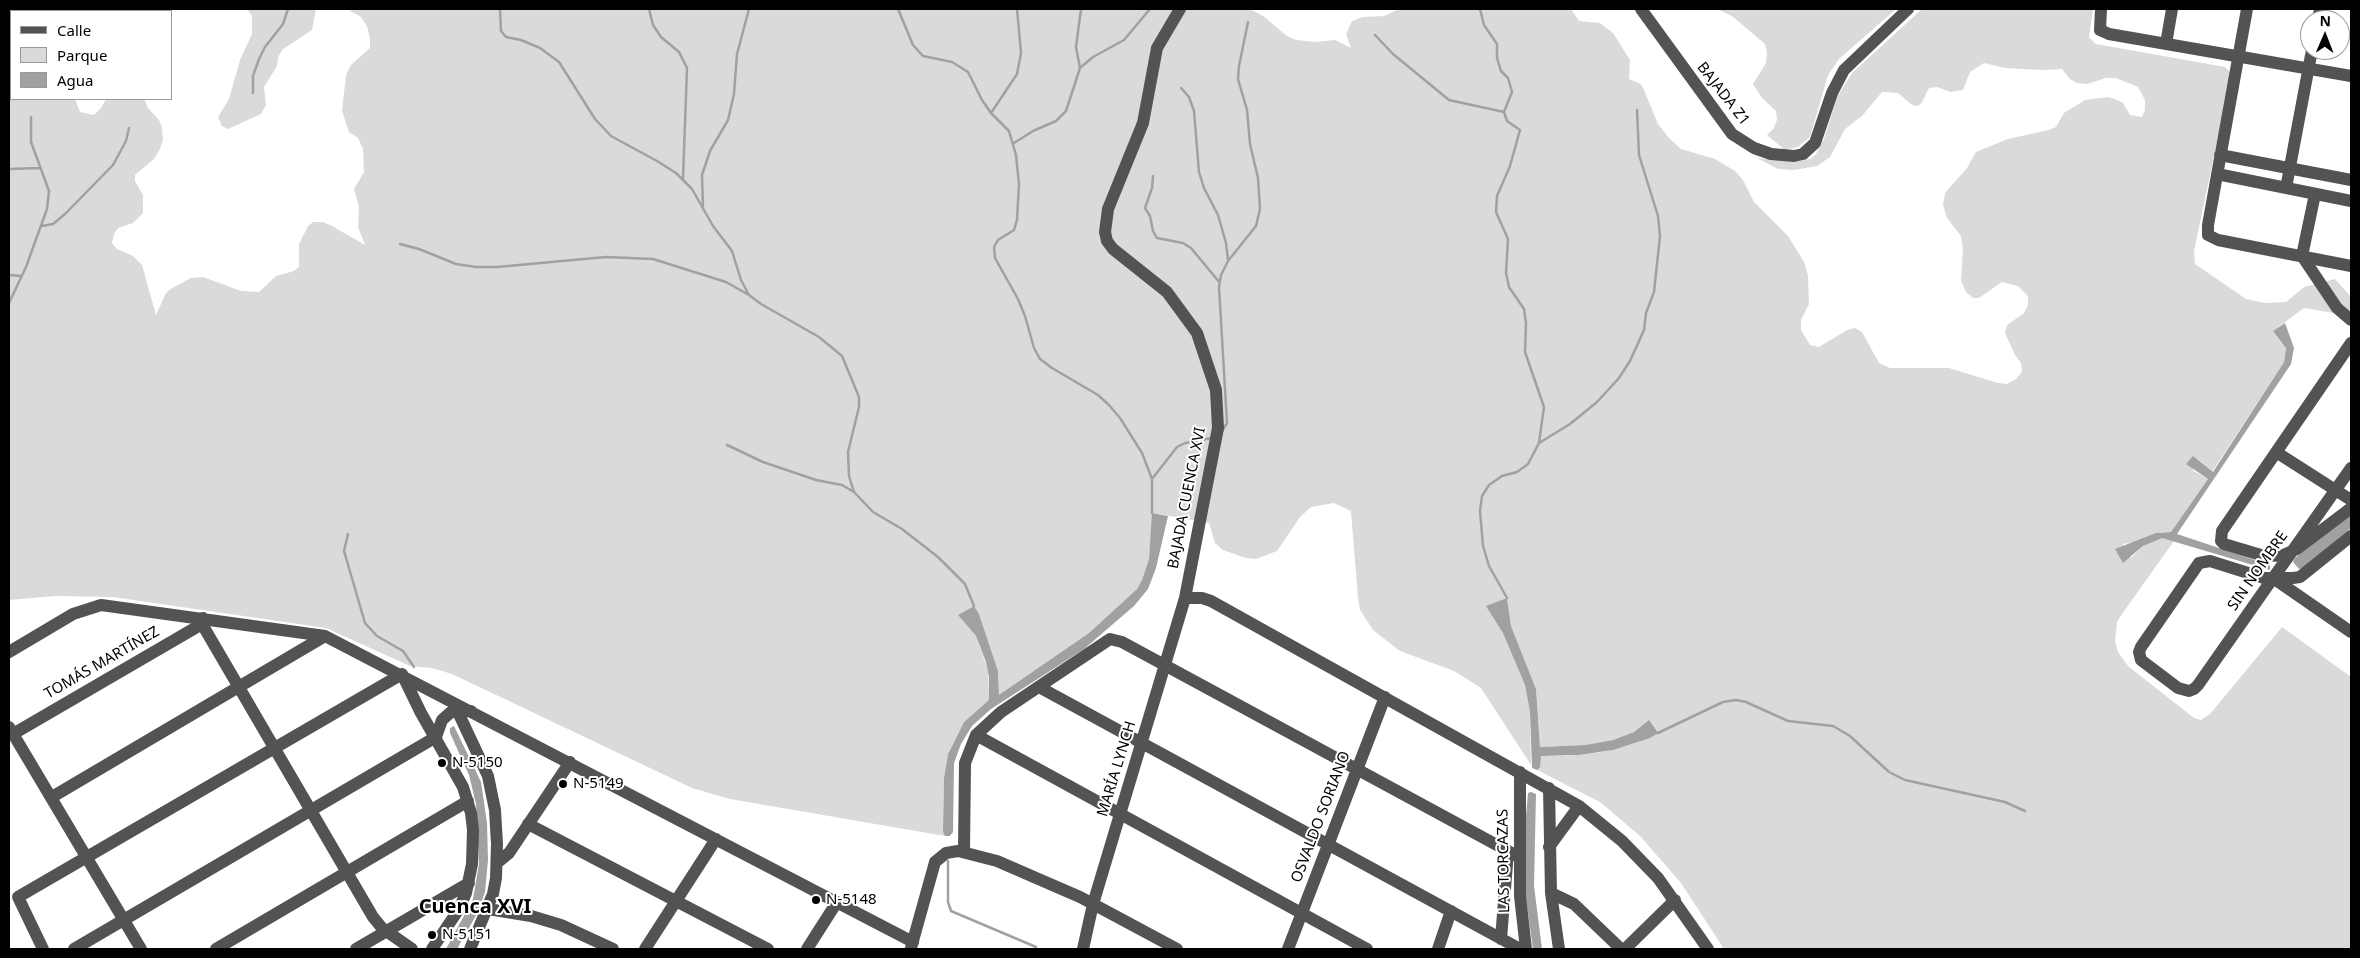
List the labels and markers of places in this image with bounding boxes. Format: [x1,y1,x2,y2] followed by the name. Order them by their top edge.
[452,754,503,772] place label: N-5150
[436,757,448,769] marker: N-5150
[573,775,624,793] place label: N-5149
[557,778,569,790] marker: N-5149
[826,891,877,909] place label: N-5148
[810,894,822,906] marker: N-5148
[442,926,493,944] place label: N-5151
[426,929,438,941] marker: N-5151

